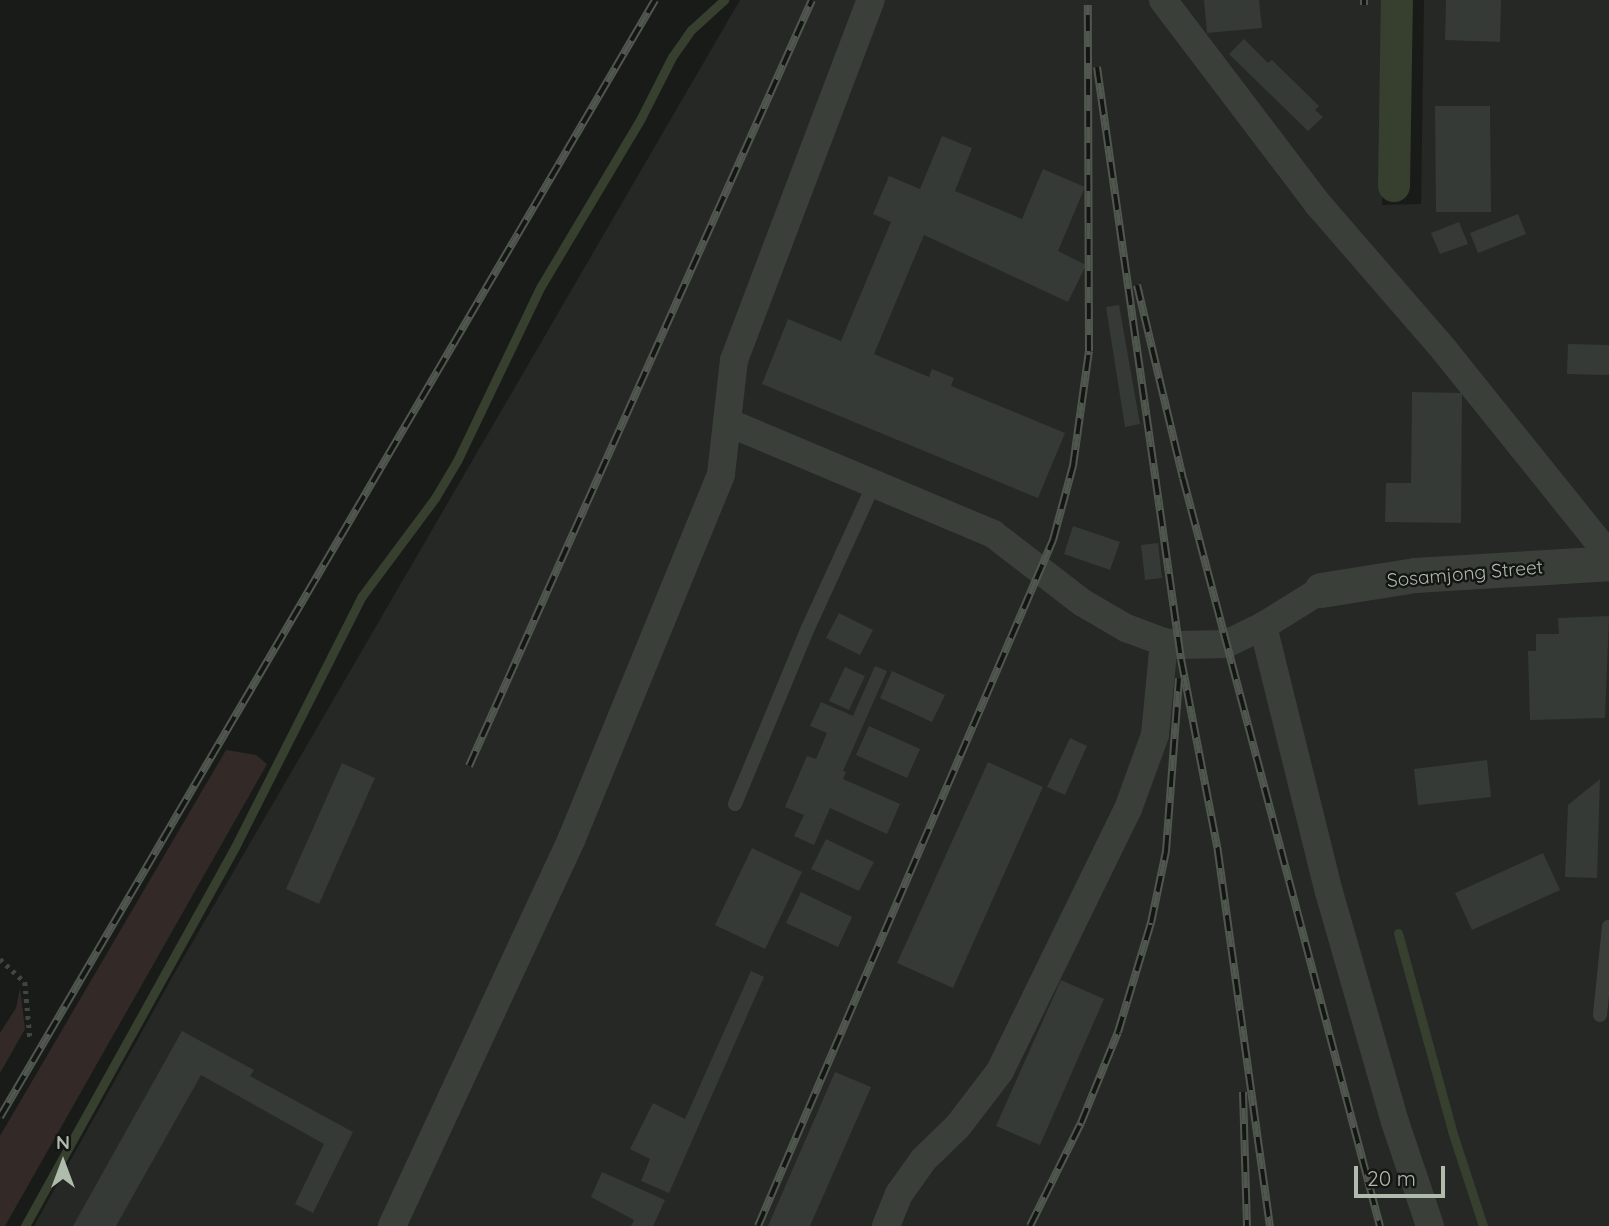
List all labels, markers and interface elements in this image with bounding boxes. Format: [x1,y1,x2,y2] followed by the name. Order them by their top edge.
[1386,556,1544,592] street label: Sosamjong Street
[28,1128,98,1198] north arrow
[56,1130,70,1154] text: N
[1357,1152,1448,1196] scale bar
[1367,1165,1416,1191] text: 20 m

